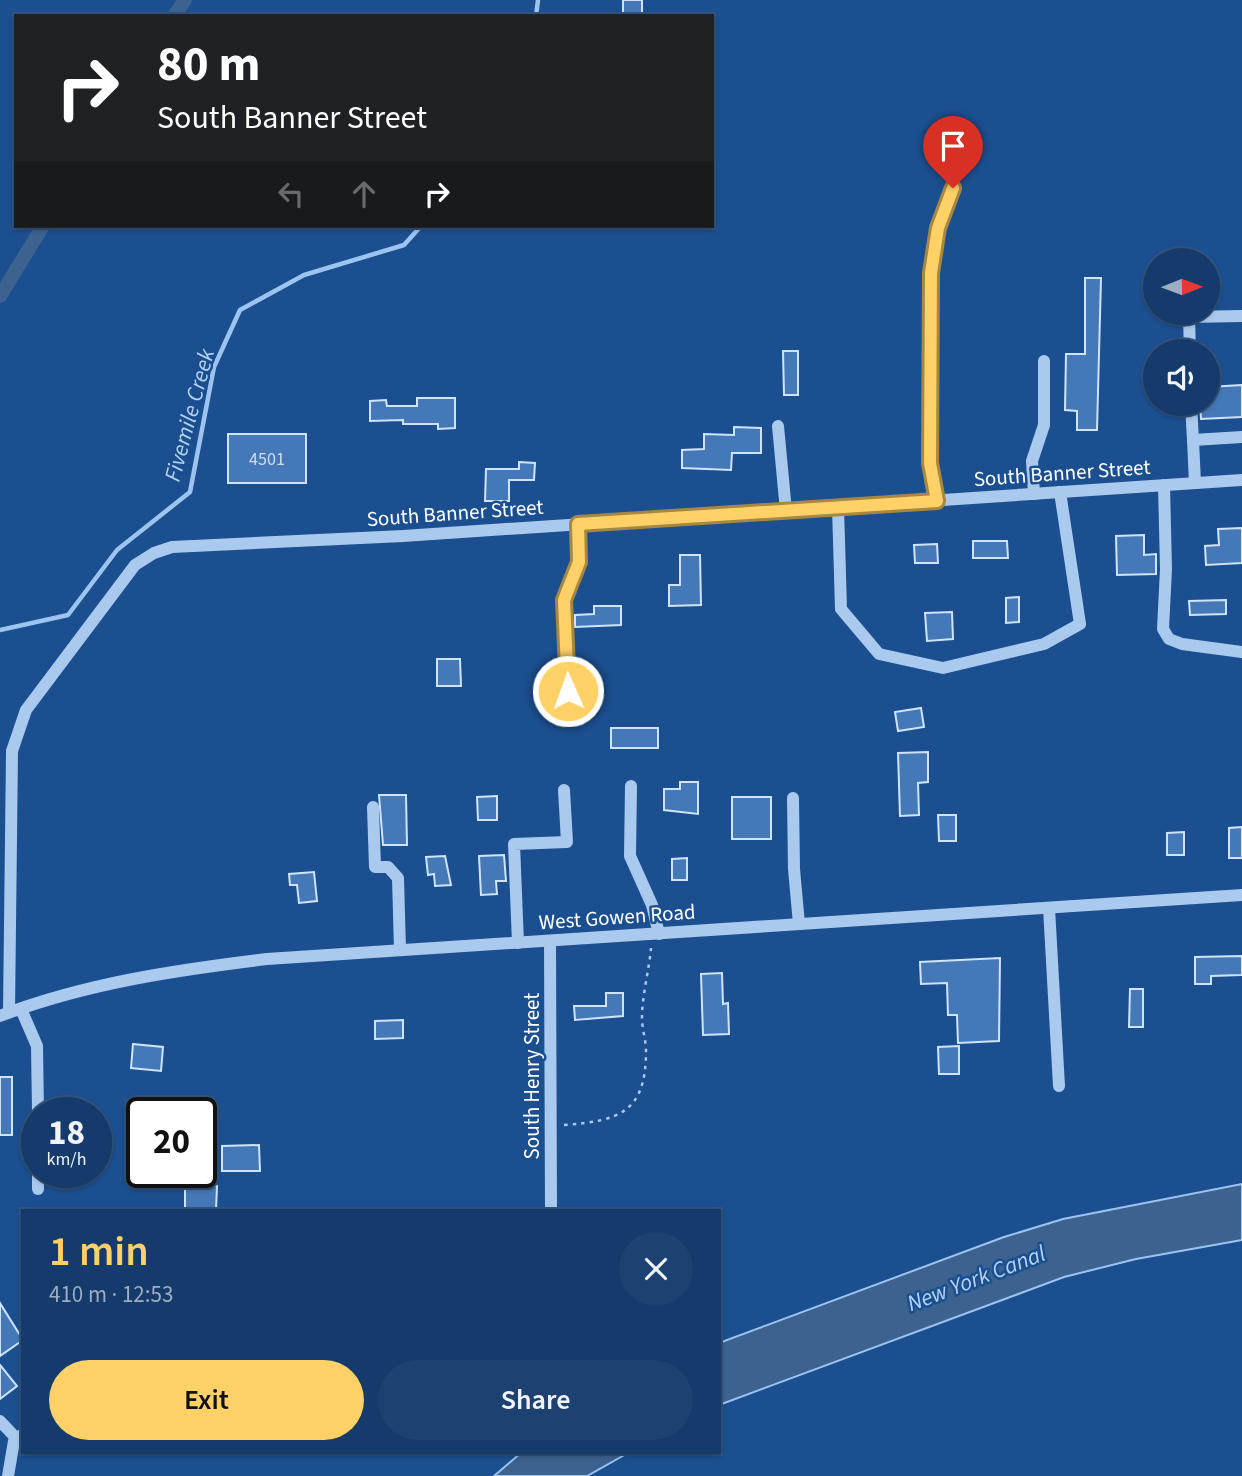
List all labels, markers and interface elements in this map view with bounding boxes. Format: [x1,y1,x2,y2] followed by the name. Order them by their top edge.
[157,30,261,100] text: 80 m
[42,42,133,133] icon: right
[157,95,427,141] text: South Banner Street
[923,116,983,188] pin
[934,127,972,165] icon: arrive
[272,175,310,213] icon: left
[345,175,383,213] icon: ahead
[418,175,456,213] icon: right
[1143,248,1220,326] north arrow
[1143,248,1220,416] map controls
[1143,339,1220,416] button: sound
[156,344,223,485] water label: Fivemile Creek
[249,447,285,472] house number: 4501
[973,452,1151,494] street label: South Banner Street
[366,492,544,534] street label: South Banner Street
[531,654,605,728] position arrow
[538,897,696,937] street label: West Gowen Road
[517,993,547,1159] street label: South Henry Street
[126,1097,217,1188] speed limit sign: 20
[48,1108,85,1158] text: 18
[47,1147,86,1172] text: km/h
[49,1222,149,1282] text: 1 min
[619,1232,693,1306] button: close
[902,1237,1051,1320] water label: New York Canal
[49,1278,173,1311] text: 410 m · 12:53
[49,1360,364,1440] button: Exit
[378,1360,693,1440] button: Share

